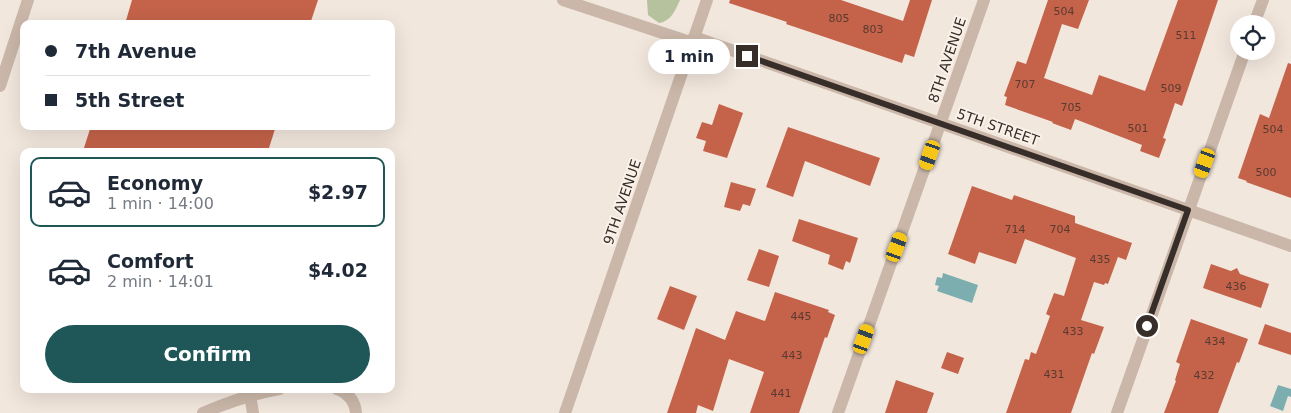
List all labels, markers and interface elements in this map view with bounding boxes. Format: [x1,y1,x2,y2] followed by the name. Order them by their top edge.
[1054,5,1075,18] house number: 504
[829,12,850,25] house number: 805
[925,15,969,105] street label: 8TH AVENUE
[1230,15,1275,60] map controls
[1230,15,1275,60] button: locate
[863,23,884,36] house number: 803
[1176,29,1197,42] house number: 511
[647,38,730,74] callout: 1 min
[75,40,197,62] text: 7th Avenue
[736,45,758,67] route end
[664,47,714,66] text: 1 min
[1015,78,1036,91] house number: 707
[1161,82,1182,95] house number: 509
[75,89,184,111] text: 5th Street
[1061,101,1082,114] house number: 705
[955,105,1042,149] street label: 5TH STREET
[1128,122,1149,135] house number: 501
[1263,123,1284,136] house number: 504
[918,138,941,172] car
[1192,146,1217,180] car
[600,157,644,247] street label: 9TH AVENUE
[1256,166,1277,179] house number: 500
[47,170,92,215] icon: car
[107,172,203,194] text: Economy
[308,181,368,203] text: $2.97
[107,194,214,213] text: 1 min · 14:00
[1005,223,1026,236] house number: 714
[1050,223,1071,236] house number: 704
[884,230,909,264] car
[47,248,92,293] icon: car
[107,250,194,272] text: Comfort
[1090,253,1111,266] house number: 435
[308,259,368,281] text: $4.02
[107,272,214,291] text: 2 min · 14:01
[1226,280,1247,293] house number: 436
[791,310,812,323] house number: 445
[1136,315,1158,337] route start
[851,322,876,356] car
[45,325,370,383] button: Confirm
[1063,325,1084,338] house number: 433
[1205,335,1226,348] house number: 434
[782,349,803,362] house number: 443
[1044,368,1065,381] house number: 431
[1194,369,1215,382] house number: 432
[771,387,792,400] house number: 441

